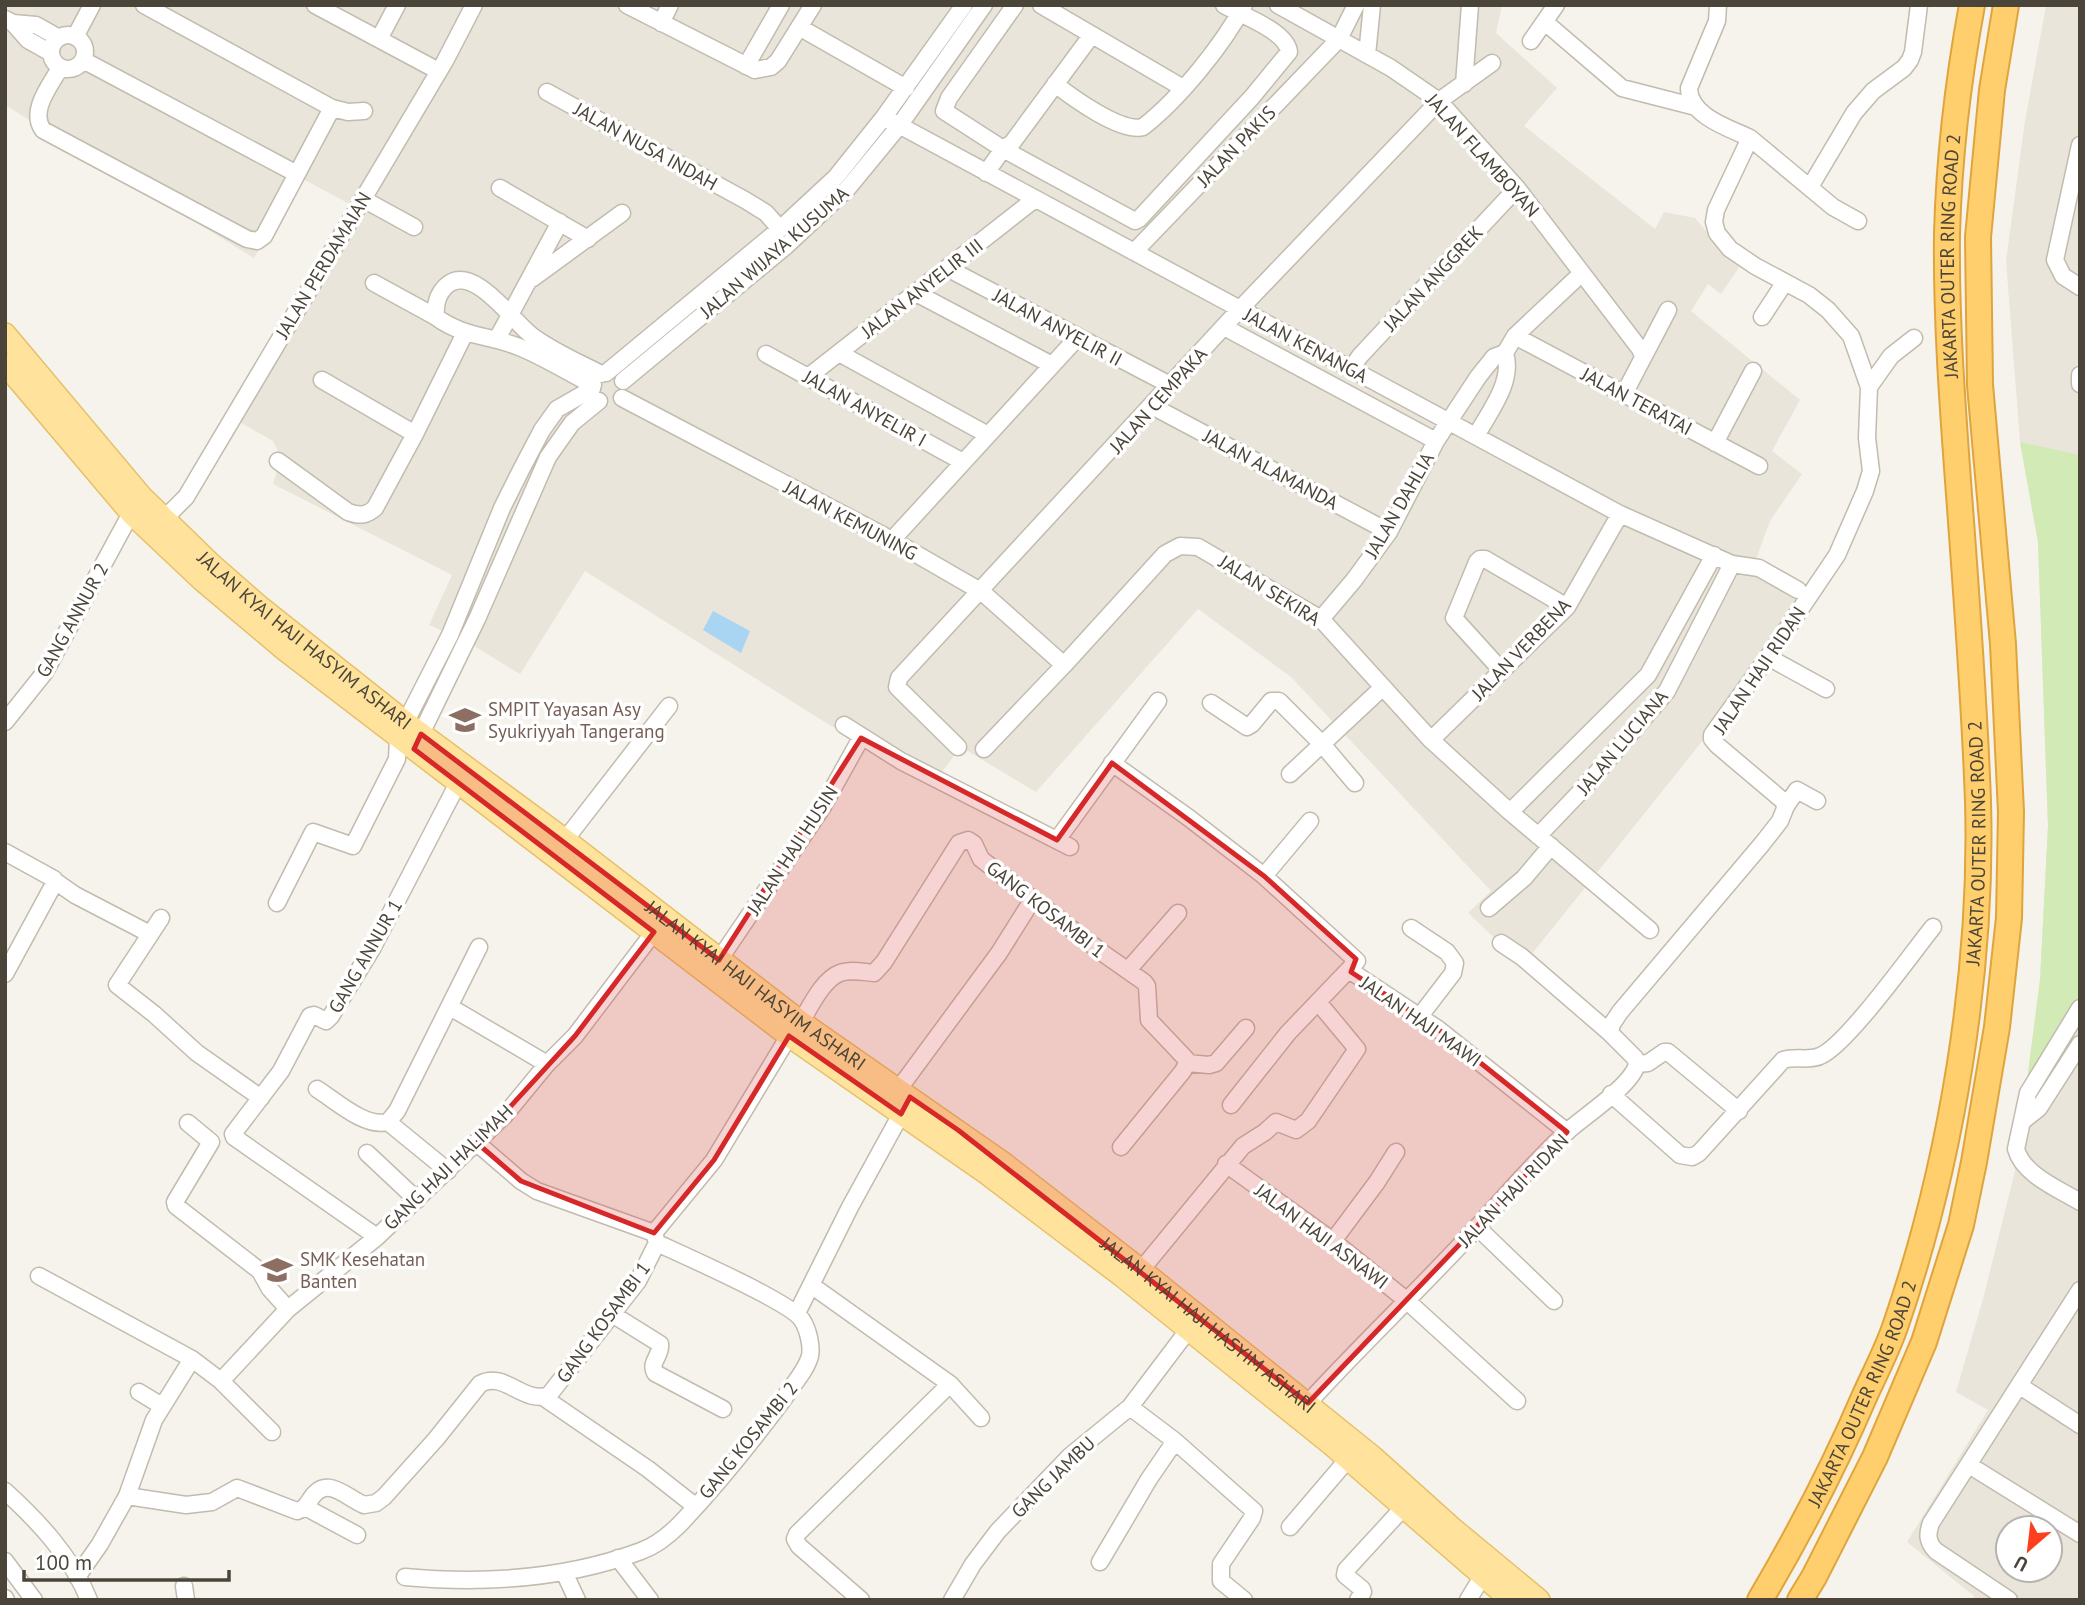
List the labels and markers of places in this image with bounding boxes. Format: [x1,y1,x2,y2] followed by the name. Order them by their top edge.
[488,697,665,743] place label: SMPIT Yayasan Asy Syukriyyah Tangerang
[448,703,482,737] school or university icon: SMPIT Yayasan Asy Syukriyyah Tangerang
[300,1247,425,1293] place label: SMK Kesehatan Banten
[260,1253,294,1287] school or university icon: SMK Kesehatan Banten

